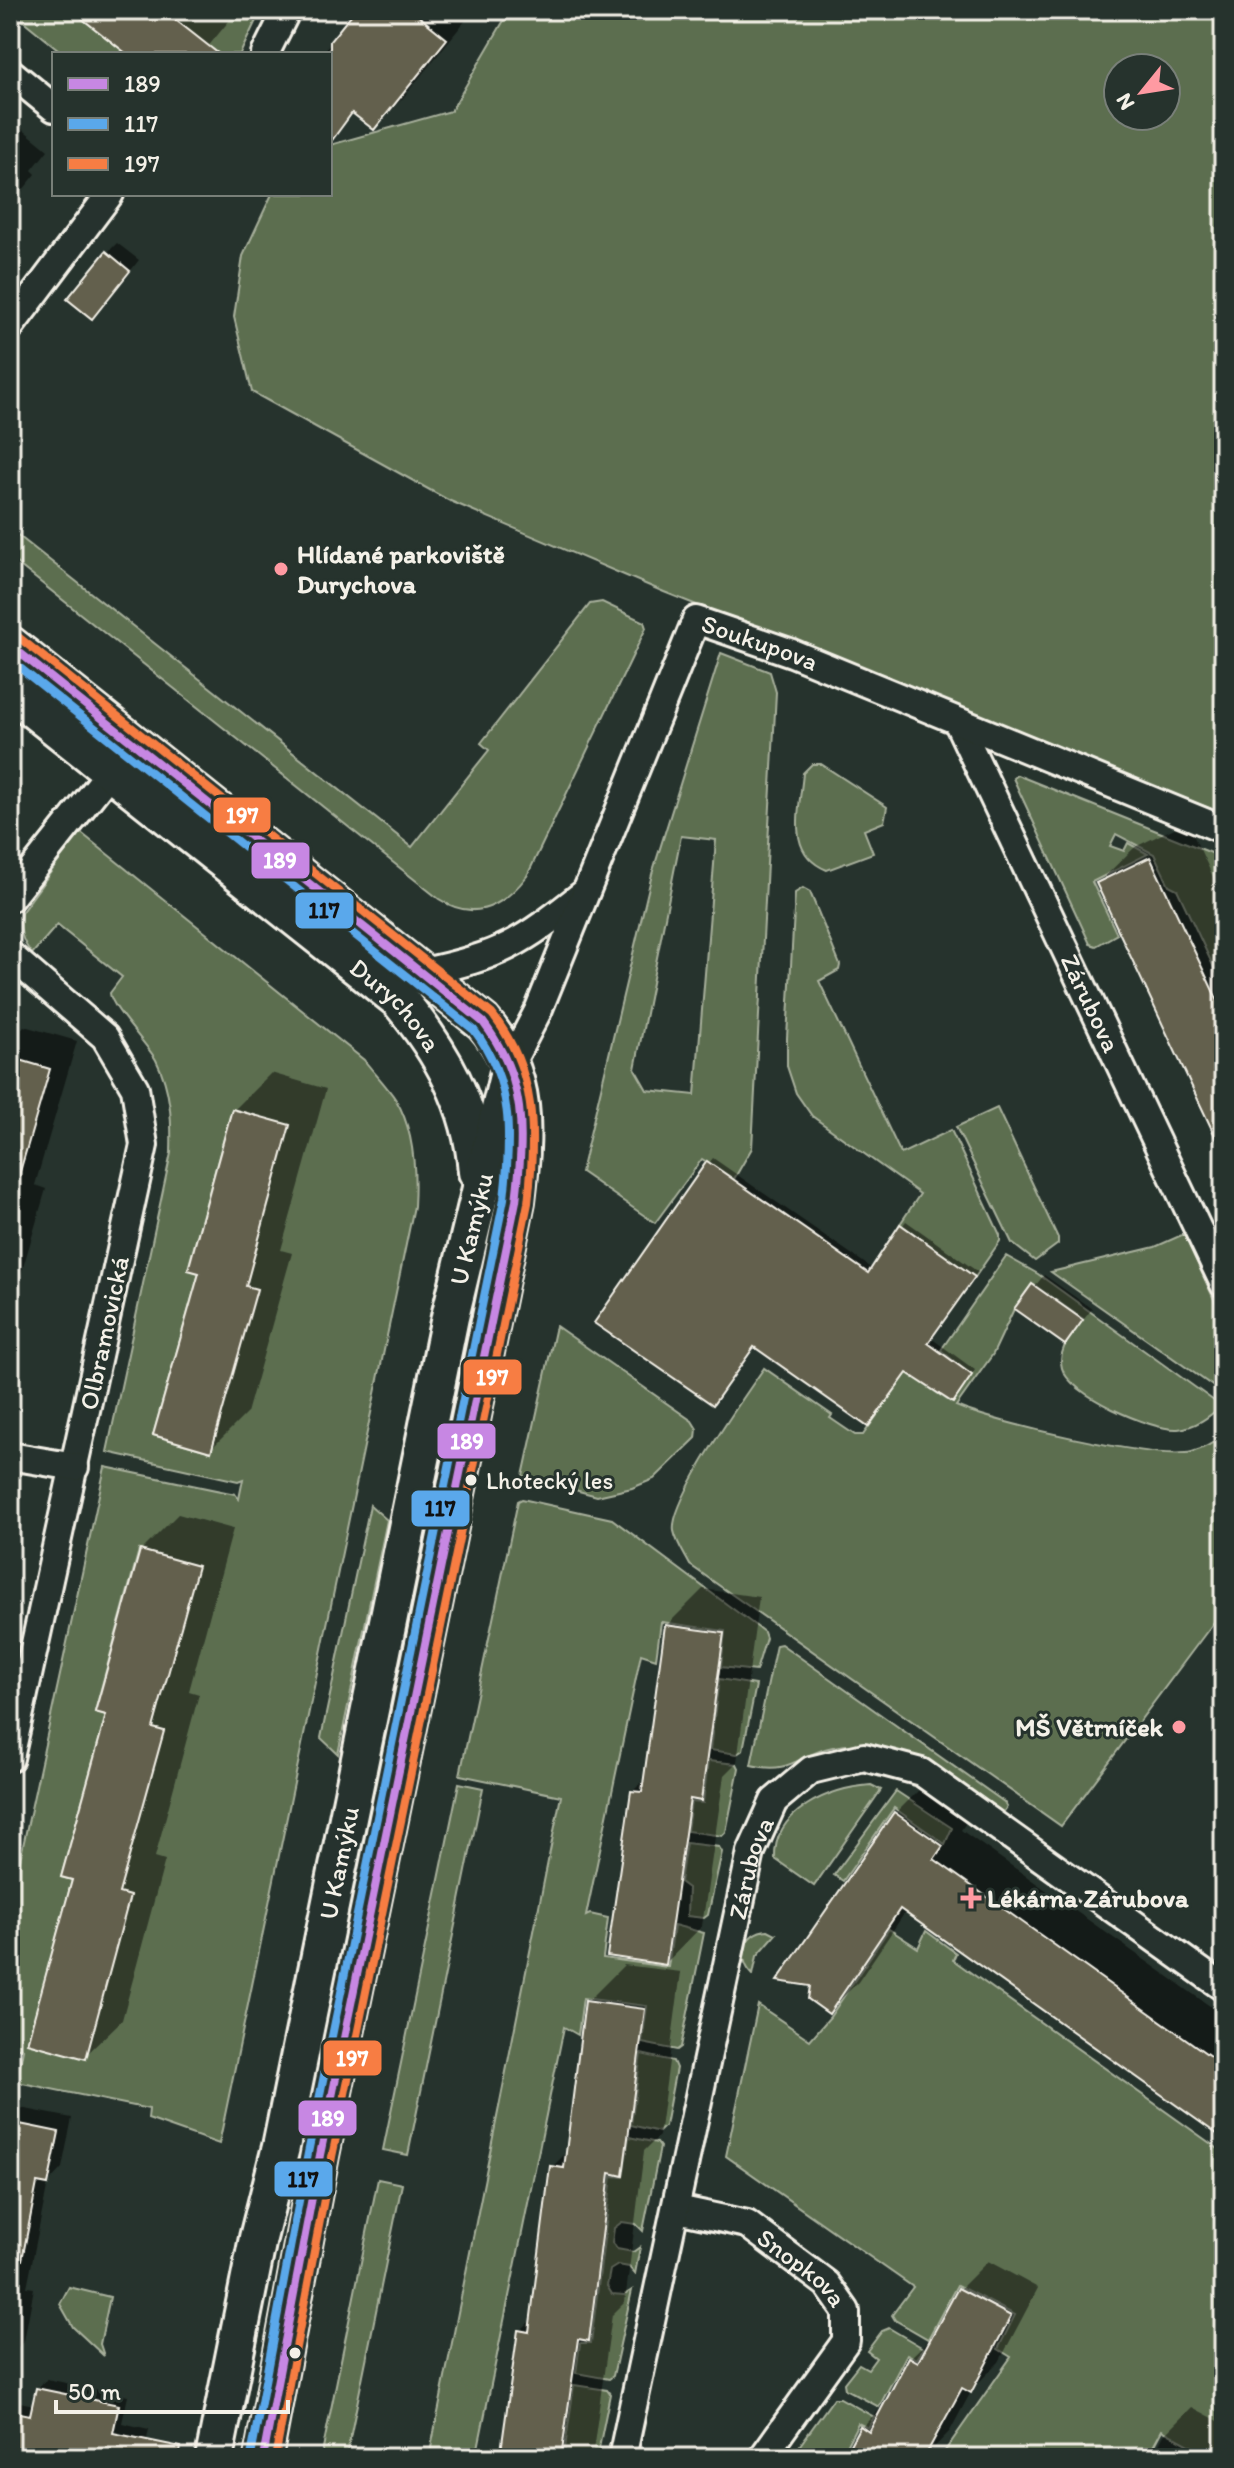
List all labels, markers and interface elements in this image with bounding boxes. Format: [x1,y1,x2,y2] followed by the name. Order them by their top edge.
[52,52,332,196] legend
[1102,52,1182,132] north arrow
[124,69,161,98] text: 189
[1110,89,1141,115] text: N
[124,109,158,138] text: 117
[124,149,160,178] text: 197
[297,538,505,600] place label: Hlídané parkoviště Durychova
[272,560,290,578] marker: Hlídané parkoviště Durychova
[698,607,823,678] street label: Soukupova
[212,796,272,834] line badge: 197
[226,802,258,829] text: 197
[250,841,311,880] line badge: 189
[263,847,297,874] text: 189
[294,891,355,930] line badge: 117
[308,897,340,924] text: 117
[1054,949,1128,1058] street label: Zárubova
[343,951,449,1058] street label: Durychova
[442,1169,500,1288] street label: U Kamýku
[72,1253,136,1413] street label: Olbramovická
[462,1358,523,1396] line badge: 197
[476,1364,508,1391] text: 197
[436,1422,497,1460] line badge: 189
[450,1428,484,1455] text: 189
[486,1466,613,1495] place label: Lhotecký les
[463,1472,479,1488] marker: Lhotecký les
[410,1489,471,1528] line badge: 117
[424,1495,456,1522] text: 117
[1015,1711,1164,1743] place label: MŠ Větrníček
[1170,1718,1188,1736] marker: MŠ Větrníček
[312,1804,366,1922] street label: U Kamýku
[721,1811,781,1922] street label: Zárubova
[987,1882,1189,1914] place label: Lékárna Zárubova
[962,1889,980,1907] marker: Lékárna Zárubova
[322,2039,383,2077] line badge: 197
[336,2045,368,2072] text: 197
[297,2099,358,2137] line badge: 189
[311,2105,345,2132] text: 189
[273,2160,334,2198] line badge: 117
[287,2166,319,2193] text: 117
[751,2221,854,2313] street label: Snopkova
[287,2345,303,2361] unlabelled marker
[56,2364,288,2414] scale bar
[68,2377,121,2406] text: 50 m

